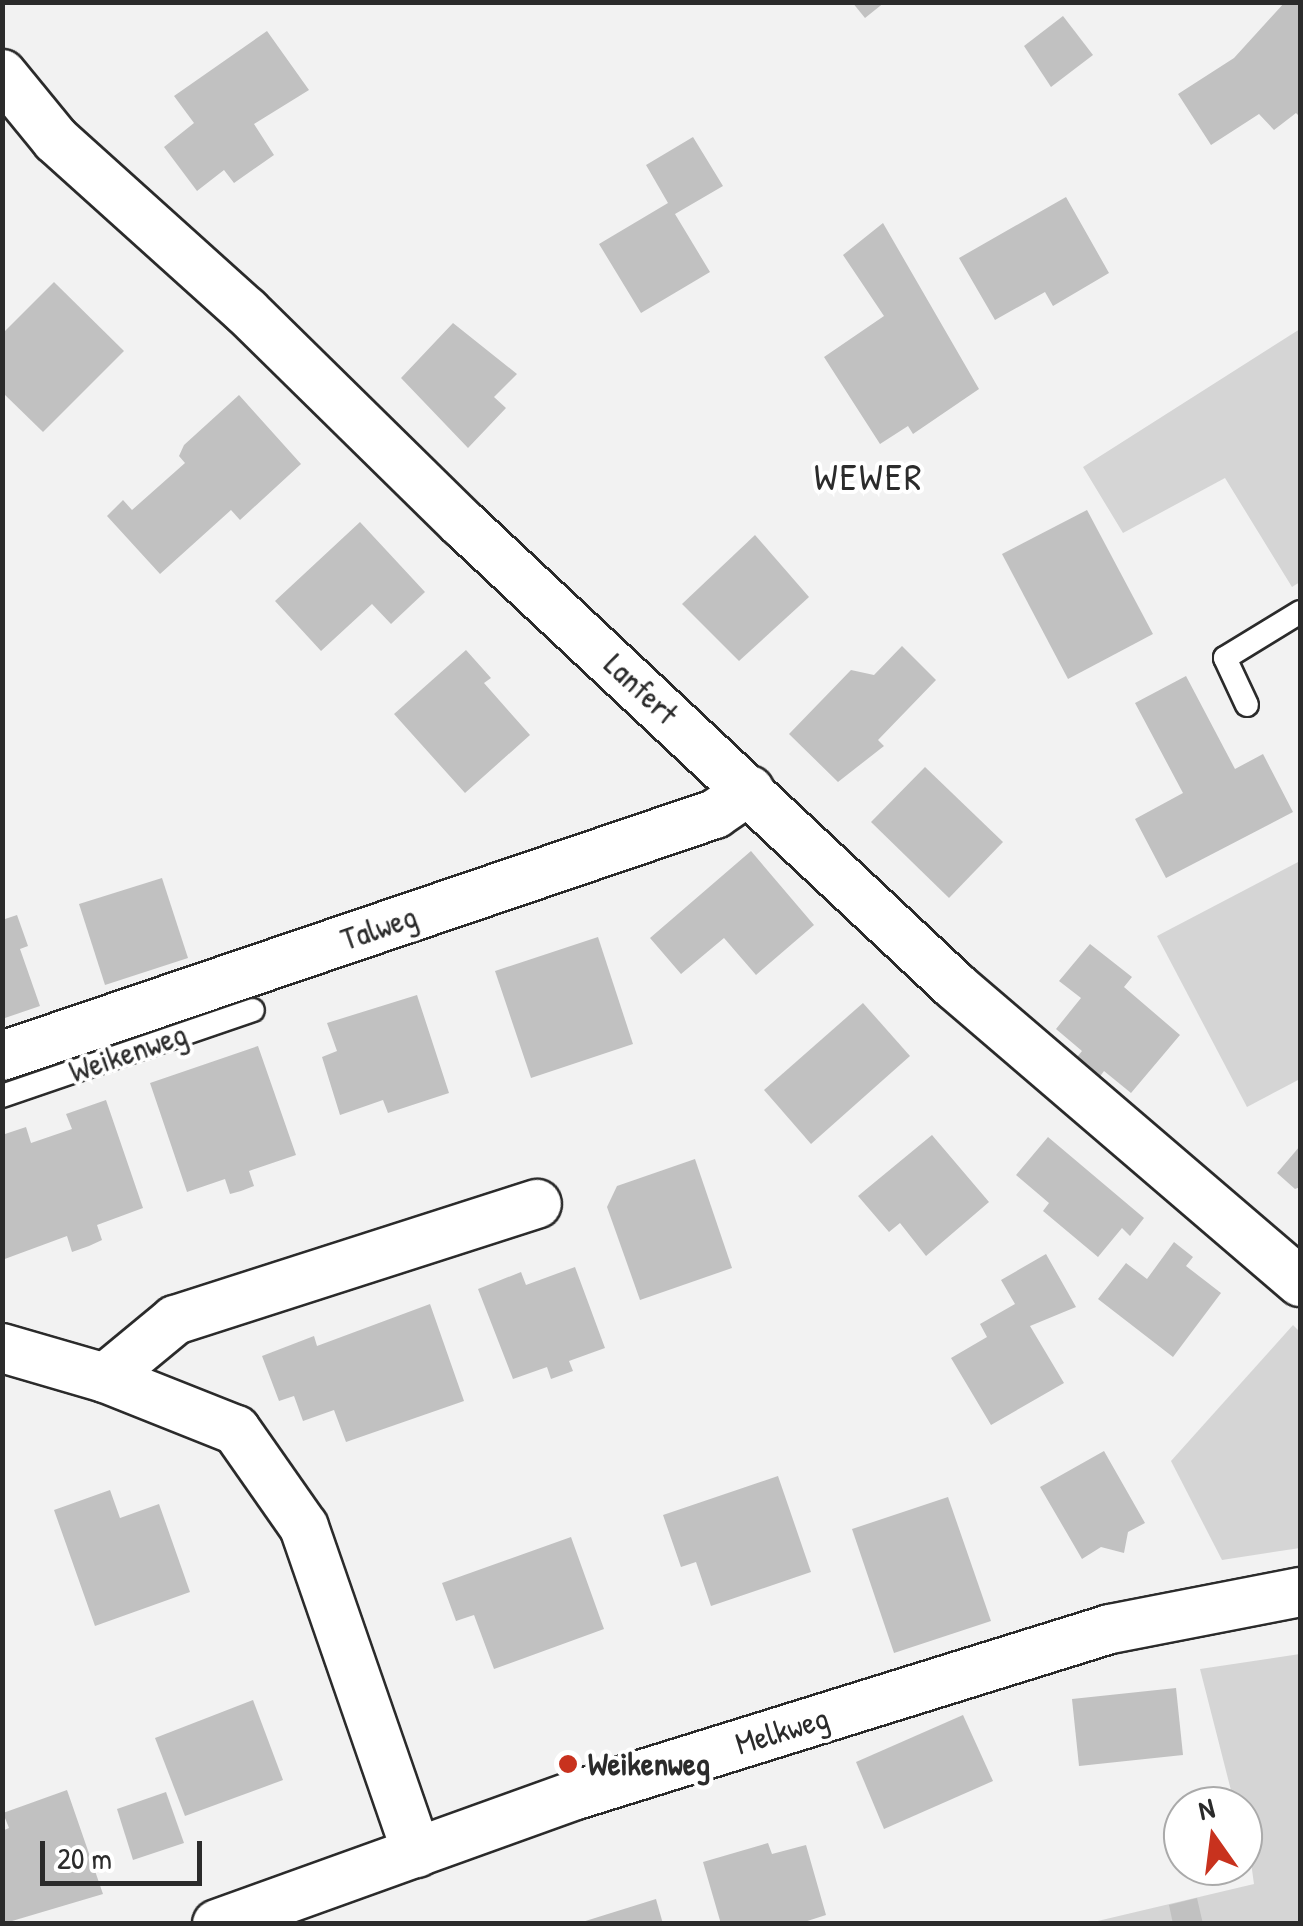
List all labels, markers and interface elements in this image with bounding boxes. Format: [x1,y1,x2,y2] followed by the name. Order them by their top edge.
[814,454,924,500] district label: WEWER
[596,645,686,733] street label: Lanfert
[336,897,422,959] street label: Talweg
[64,1015,192,1091] street label: Weikenweg
[731,1699,833,1763] street label: Melkweg
[588,1745,710,1783] place label: Weikenweg
[557,1753,579,1775] marker: Weikenweg
[1163,1786,1263,1886] north arrow
[1194,1789,1218,1829] text: N
[45,1821,208,1883] scale bar
[57,1838,112,1878] text: 20 m

